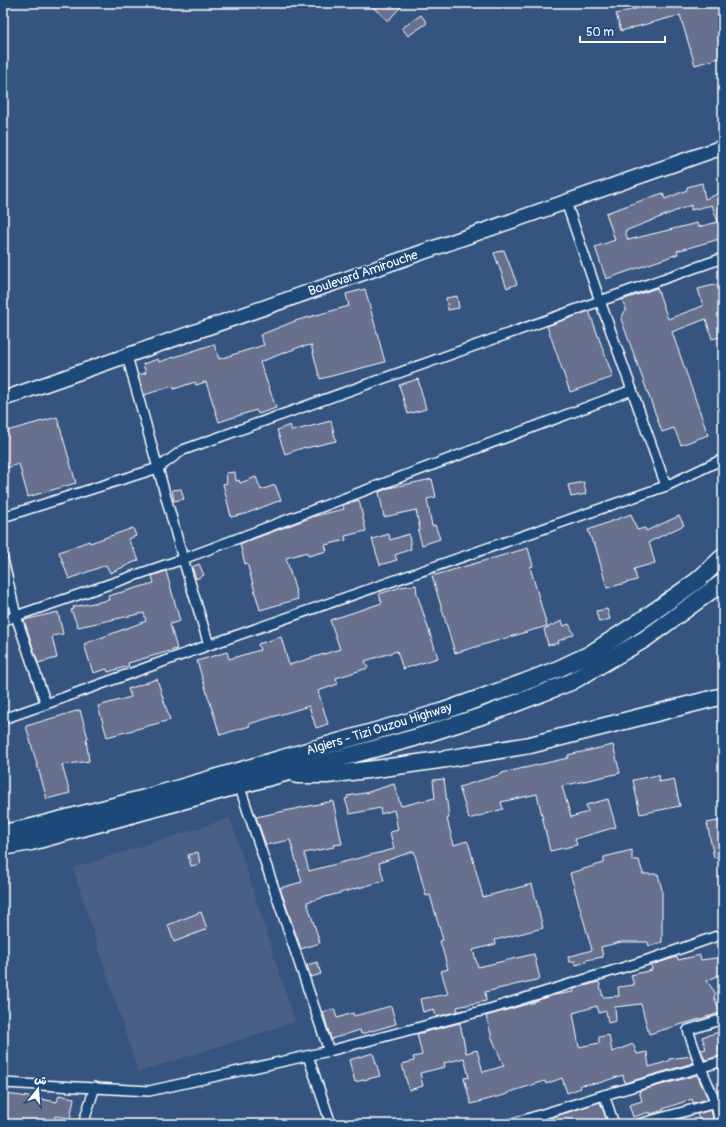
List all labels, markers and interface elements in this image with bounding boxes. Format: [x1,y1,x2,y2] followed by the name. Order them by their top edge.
[580,18,665,44] scale bar
[586,25,614,40] text: 50 m
[306,247,420,299] street label: Boulevard Amirouche
[304,699,454,759] street label: Algiers - Tizi Ouzou Highway
[18,1069,58,1109] north arrow
[33,1072,48,1088] text: ش

